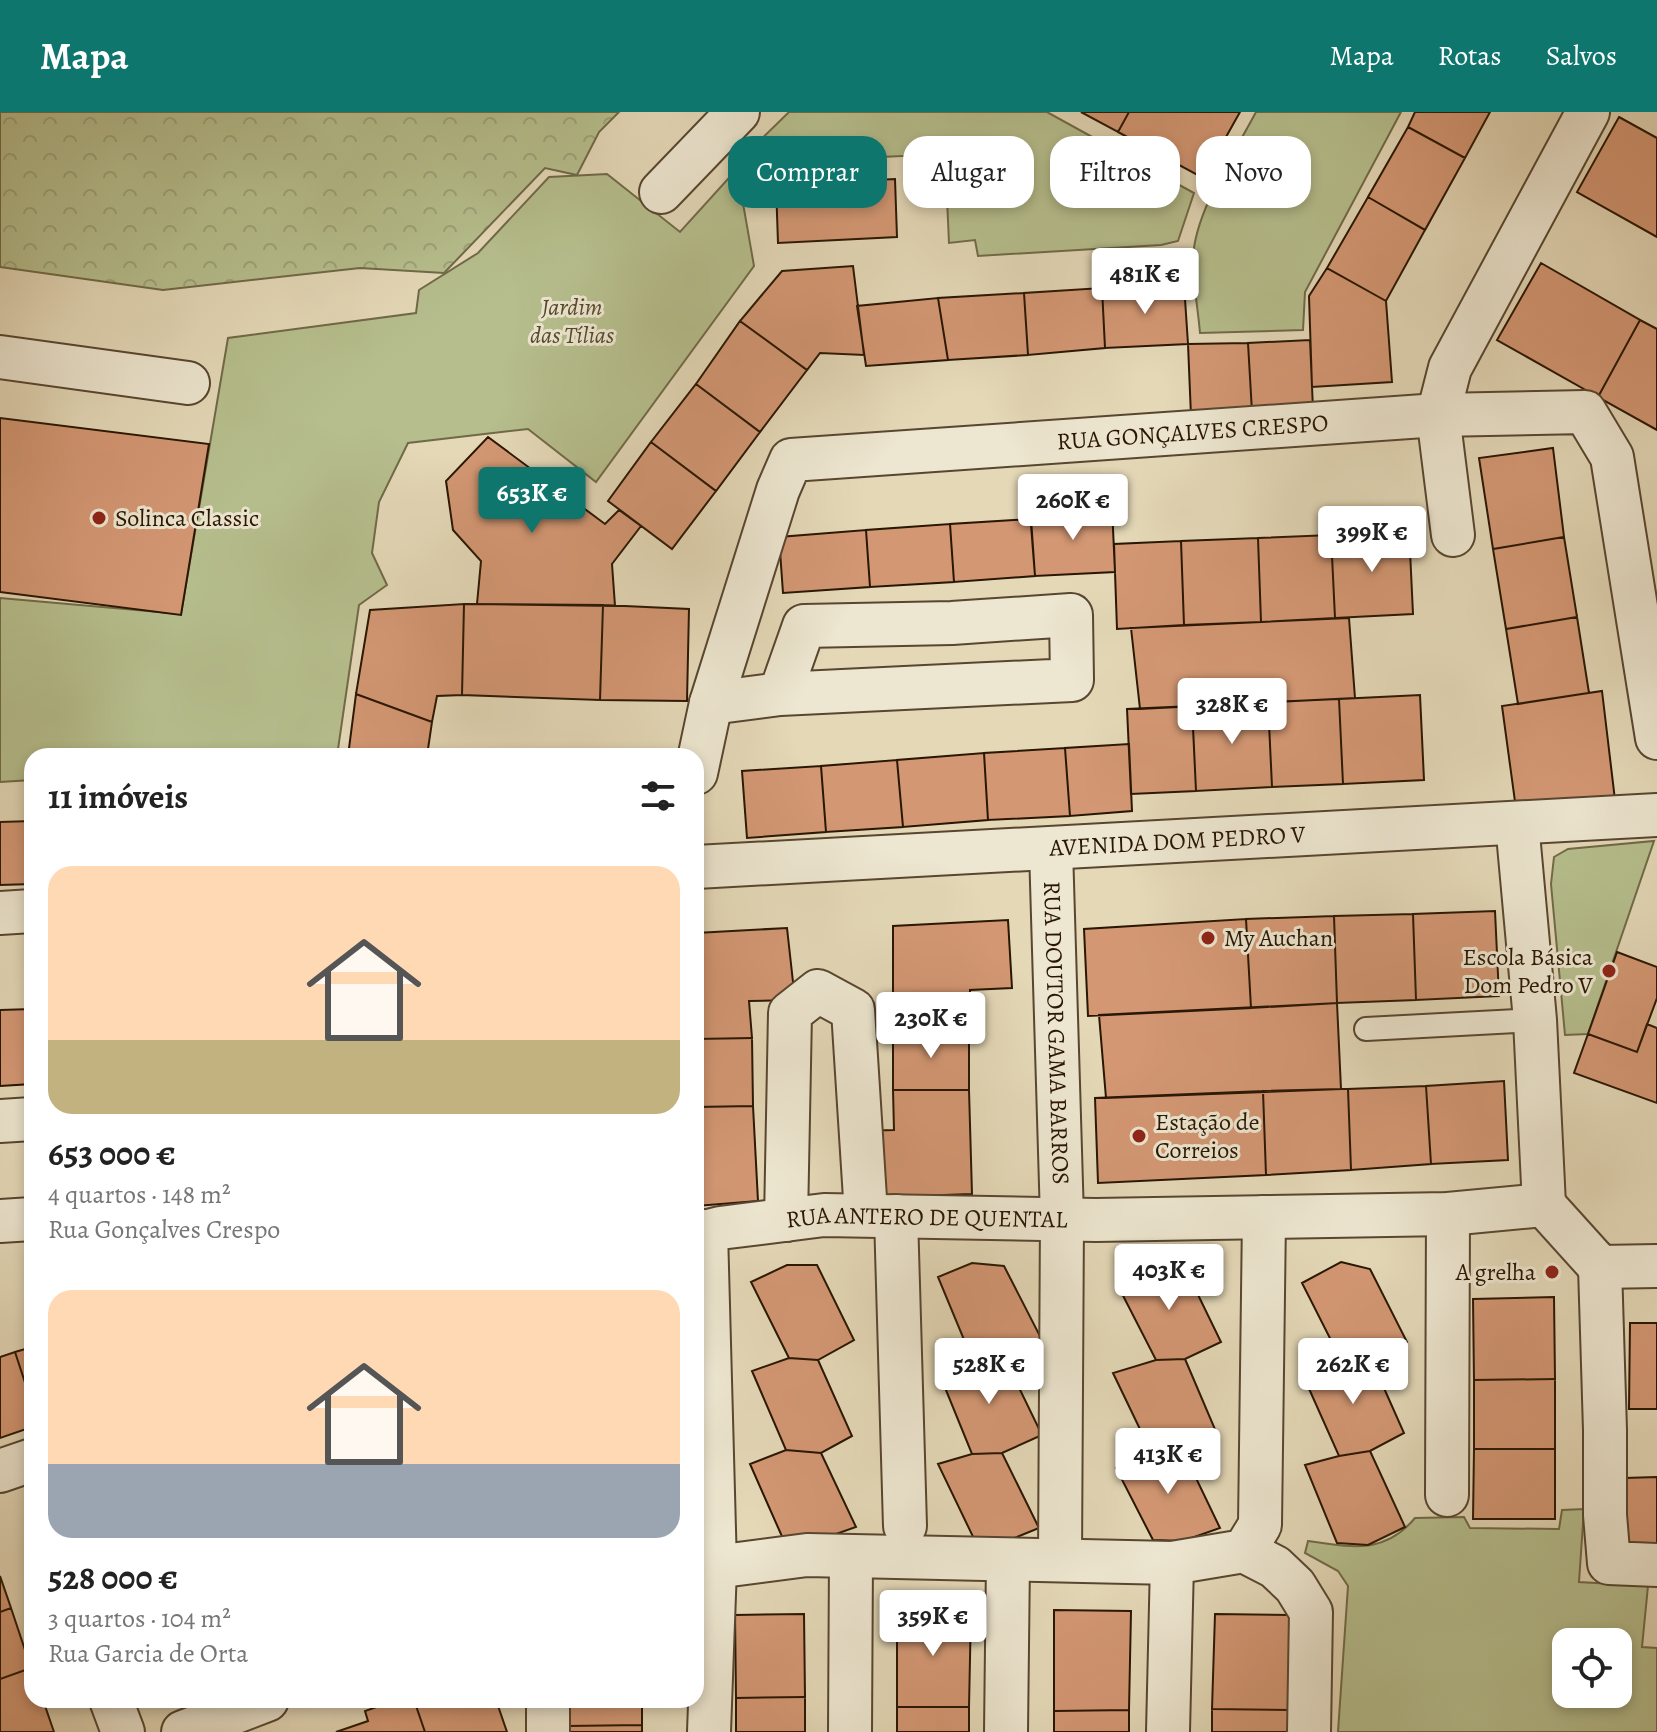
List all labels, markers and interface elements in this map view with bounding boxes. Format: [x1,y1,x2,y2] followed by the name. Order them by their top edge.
[40,30,129,82] text: Mapa
[1330,37,1394,75] text: Mapa
[1438,37,1502,75] text: Rotas
[1546,37,1617,75] text: Salvos
[728,136,887,208] chip: Comprar
[903,136,1034,208] chip: Alugar
[1050,136,1180,208] chip: Filtros
[1196,136,1311,208] chip: Novo
[1080,248,1210,316] pin: 481K €
[1110,256,1180,291] text: 481K €
[530,291,614,351] park label: Jardim das Tílias
[1056,407,1329,457] street label: RUA GONÇALVES CRESPO
[467,467,597,535] pin: 653K €
[1008,474,1138,542] pin: 260K €
[497,475,567,510] text: 653K €
[1036,482,1110,517] text: 260K €
[115,502,259,534] place label: Solinca Classic
[1307,506,1437,574] pin: 399K €
[90,509,108,527] marker: Solinca Classic
[1336,514,1408,549] text: 399K €
[1167,678,1297,746] pin: 328K €
[1196,686,1268,721] text: 328K €
[48,773,188,820] text: 11 imóveis
[636,774,680,818] icon: filters
[1047,818,1307,864] street label: AVENIDA DOM PEDRO V
[1036,881,1077,1185] street label: RUA DOUTOR GAMA BARROS
[292,918,436,1062] icon: home
[1224,922,1333,954] place label: My Auchan
[1199,929,1217,947] marker: My Auchan
[1463,941,1594,1001] place label: Escola Básica Dom Pedro V
[1600,962,1618,980] marker: Escola Básica Dom Pedro V
[866,992,996,1060] pin: 230K €
[894,1000,968,1035] text: 230K €
[1155,1106,1259,1166] place label: Estação de Correios
[1130,1127,1148,1145] marker: Estação de Correios
[48,1130,176,1177] text: 653 000 €
[48,1177,231,1212] text: 4 quartos · 148 m²
[784,1198,1068,1236] street label: RUA ANTERO DE QUENTAL
[48,1212,280,1247] text: Rua Gonçalves Crespo
[1104,1244,1234,1312] pin: 403K €
[1132,1252,1206,1287] text: 403K €
[1455,1256,1537,1288] place label: A grelha
[1543,1263,1561,1281] marker: A grelha
[924,1338,1054,1406] pin: 528K €
[1288,1338,1418,1406] pin: 262K €
[292,1342,436,1486] icon: home
[953,1346,1025,1381] text: 528K €
[1316,1346,1390,1381] text: 262K €
[1103,1428,1233,1496] pin: 413K €
[1133,1436,1203,1471] text: 413K €
[48,1554,178,1601] text: 528 000 €
[868,1590,998,1658] pin: 359K €
[898,1598,968,1633] text: 359K €
[48,1601,231,1636] text: 3 quartos · 104 m²
[1552,1628,1632,1708] map controls
[1552,1628,1632,1708] button: locate
[48,1636,248,1671] text: Rua Garcia de Orta

